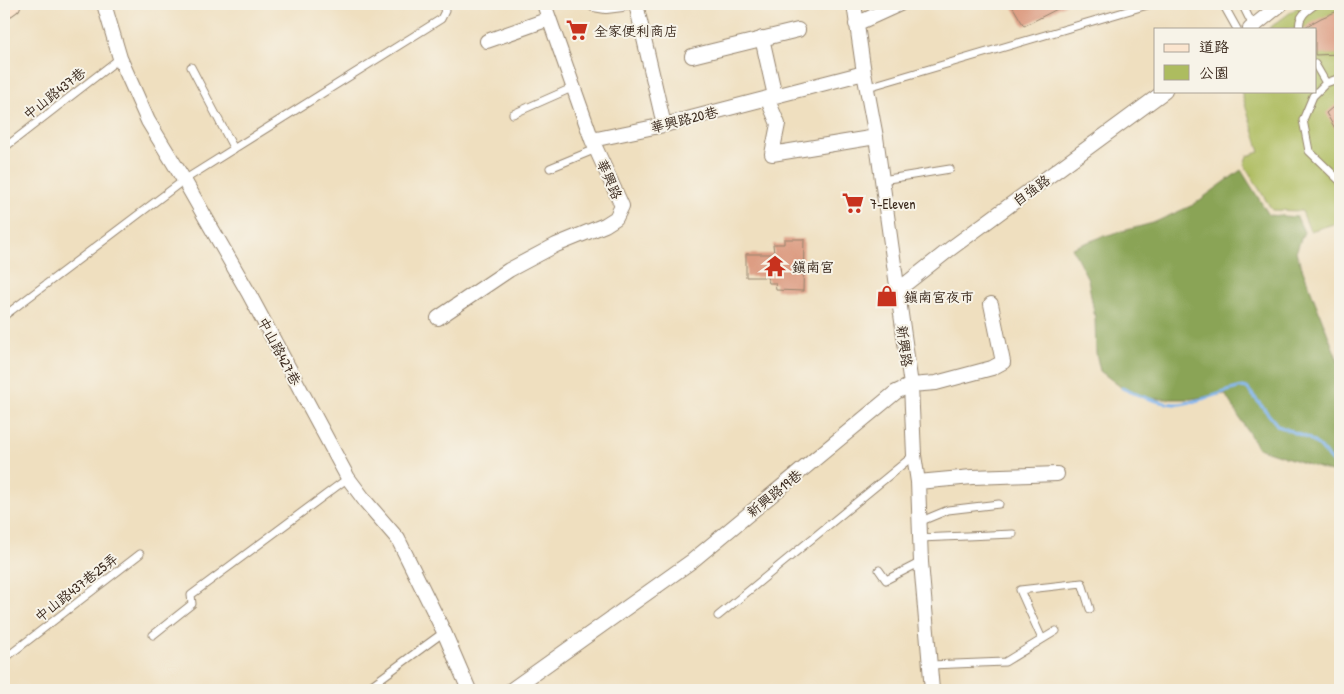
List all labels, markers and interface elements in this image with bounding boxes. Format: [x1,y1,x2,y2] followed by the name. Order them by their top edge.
[564,17,590,43] supermarket icon: 全家便利商店
[594,21,678,40] place label: 全家便利商店
[1154,28,1316,92] legend
[1199,36,1229,57] text: 道路
[19,62,90,123] street label: 中山路437巷
[1199,62,1229,83] text: 公園
[648,101,721,137] street label: 華興路20巷
[593,156,627,202] street label: 華興路
[1008,170,1054,210] street label: 自強路
[840,190,866,216] supermarket icon: 7-Eleven
[870,194,916,213] place label: 7-Eleven
[762,253,788,279] temple icon: 鎮南宮
[792,257,834,276] place label: 鎮南宮
[874,283,900,309] shop icon: 鎮南宮夜市
[904,287,974,306] place label: 鎮南宮夜市
[254,314,306,389] street label: 中山路427巷
[893,324,917,368] street label: 新興路
[742,464,806,521] street label: 新興路19巷
[30,548,122,626] street label: 中山路437巷25弄

